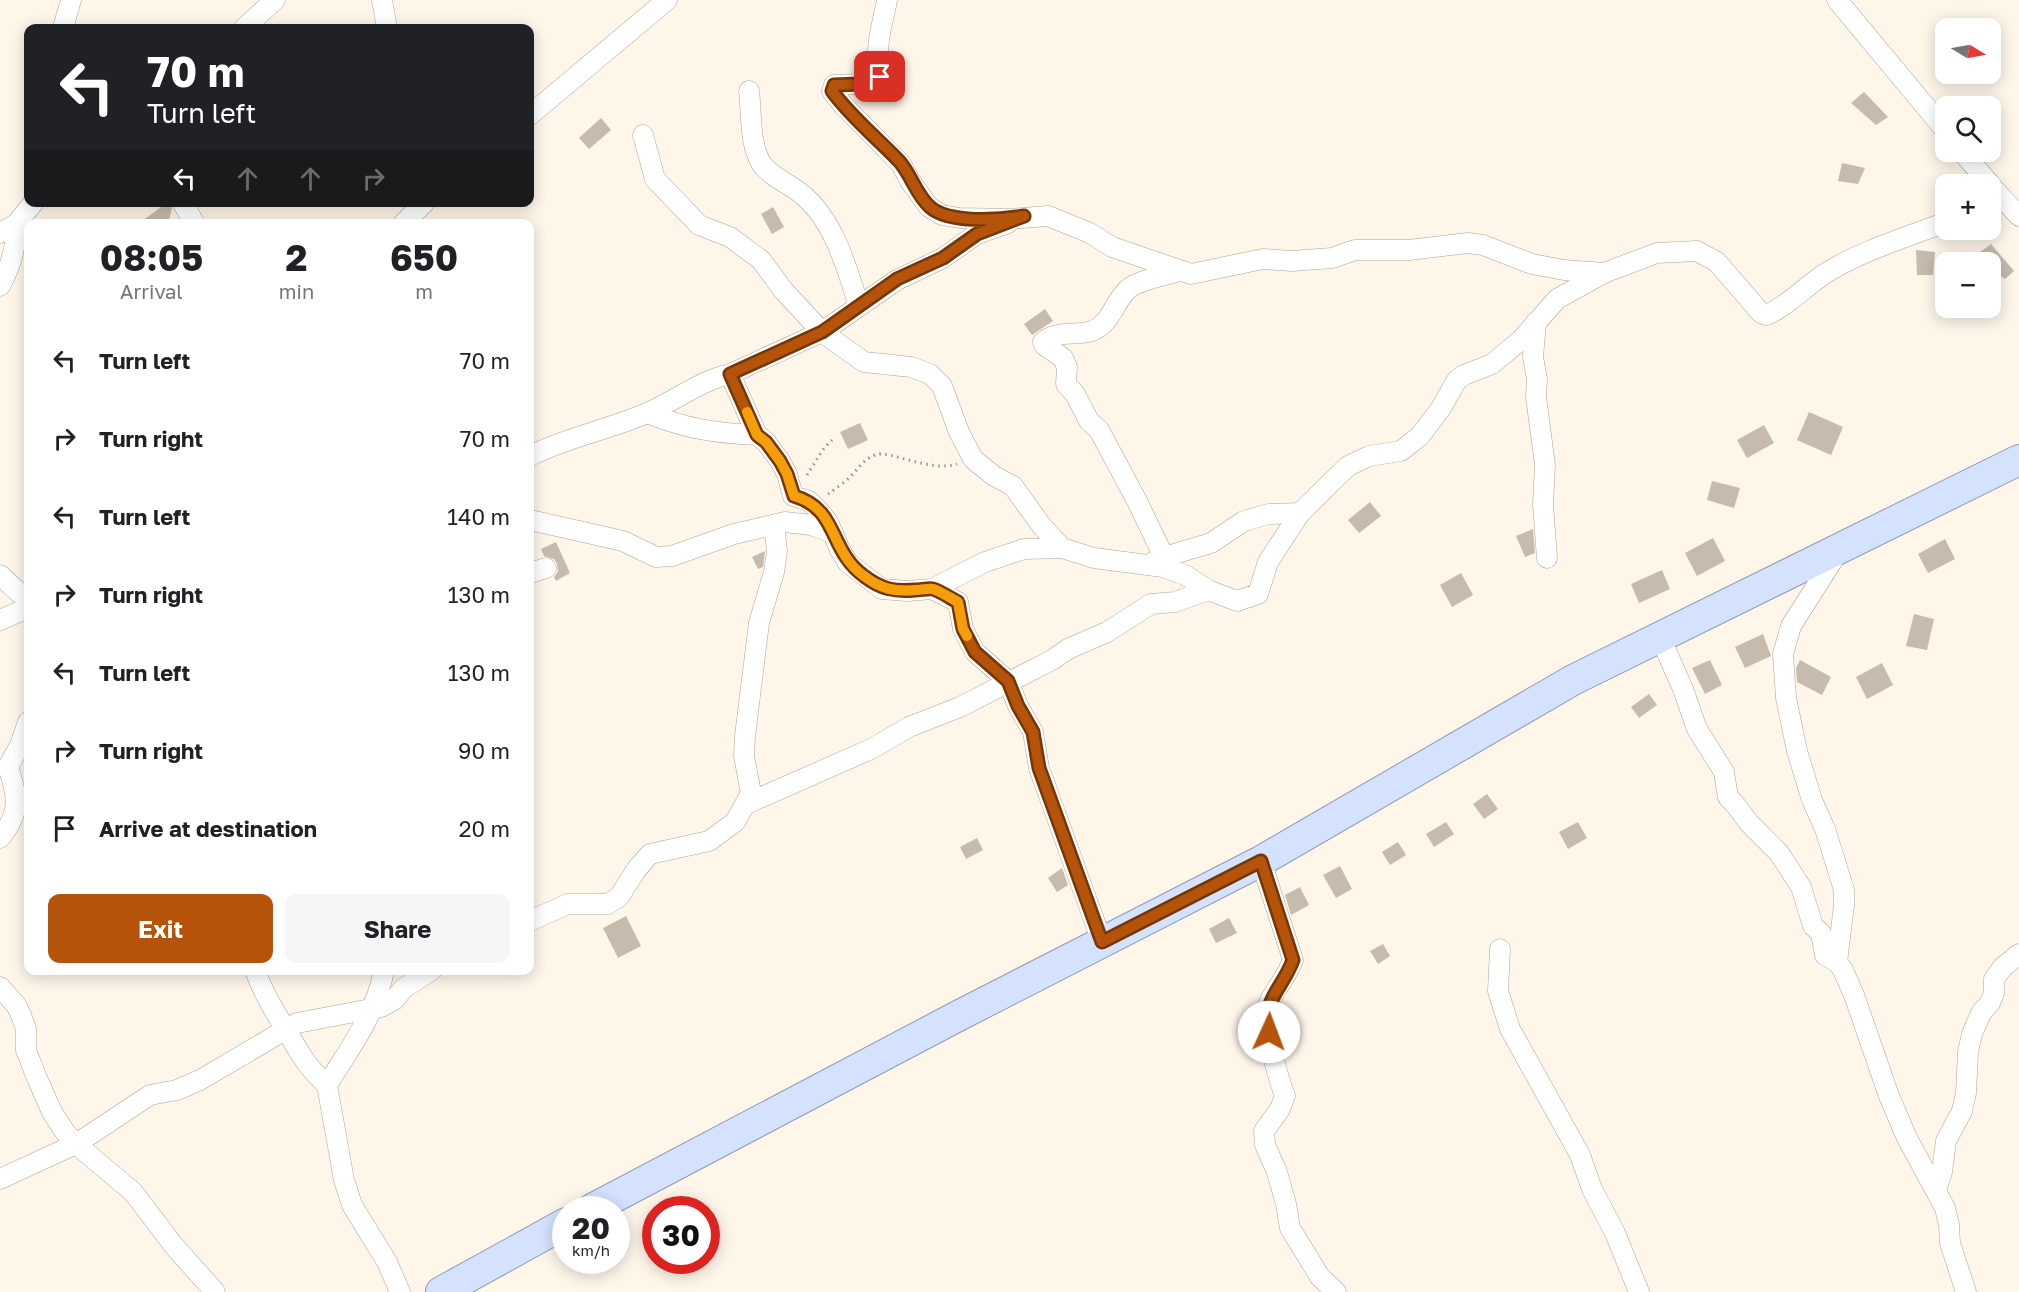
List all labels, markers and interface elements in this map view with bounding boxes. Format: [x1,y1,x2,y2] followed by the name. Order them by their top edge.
[1935,18,2001,84] north arrow
[1935,18,2001,318] map controls
[147,46,244,96] text: 70 m
[48,48,126,126] icon: left
[854,51,905,102] pin
[863,60,896,93] icon: arrive
[1935,96,2001,162] button: search
[147,97,256,129] text: Turn left
[168,162,201,195] icon: left
[231,162,264,195] icon: ahead
[294,162,327,195] icon: ahead
[357,162,390,195] icon: right
[1935,174,2001,240] button: +
[100,236,203,279] text: 08:05
[286,236,308,279] text: 2
[390,236,458,279] text: 650
[1935,252,2001,318] button: −
[120,279,183,303] text: Arrival
[279,279,314,303] text: min
[415,279,433,303] text: m
[48,344,81,377] icon: left
[99,347,190,374] text: Turn left
[460,347,510,374] text: 70 m
[48,422,81,455] icon: right
[99,425,203,452] text: Turn right
[460,425,510,452] text: 70 m
[48,500,81,533] icon: left
[99,503,190,530] text: Turn left
[447,503,510,530] text: 140 m
[48,578,81,611] icon: right
[99,581,203,608] text: Turn right
[448,581,510,608] text: 130 m
[48,656,81,689] icon: left
[99,659,190,686] text: Turn left
[448,659,510,686] text: 130 m
[48,734,81,767] icon: right
[99,737,203,764] text: Turn right
[458,737,510,764] text: 90 m
[48,812,81,845] icon: arrive
[99,815,317,842] text: Arrive at destination
[459,815,510,842] text: 20 m
[48,894,273,963] button: Exit
[285,894,510,963] button: Share
[1237,1000,1301,1064] position arrow
[642,1196,720,1274] speed limit sign: 30
[572,1210,610,1246] text: 20
[572,1241,610,1259] text: km/h

